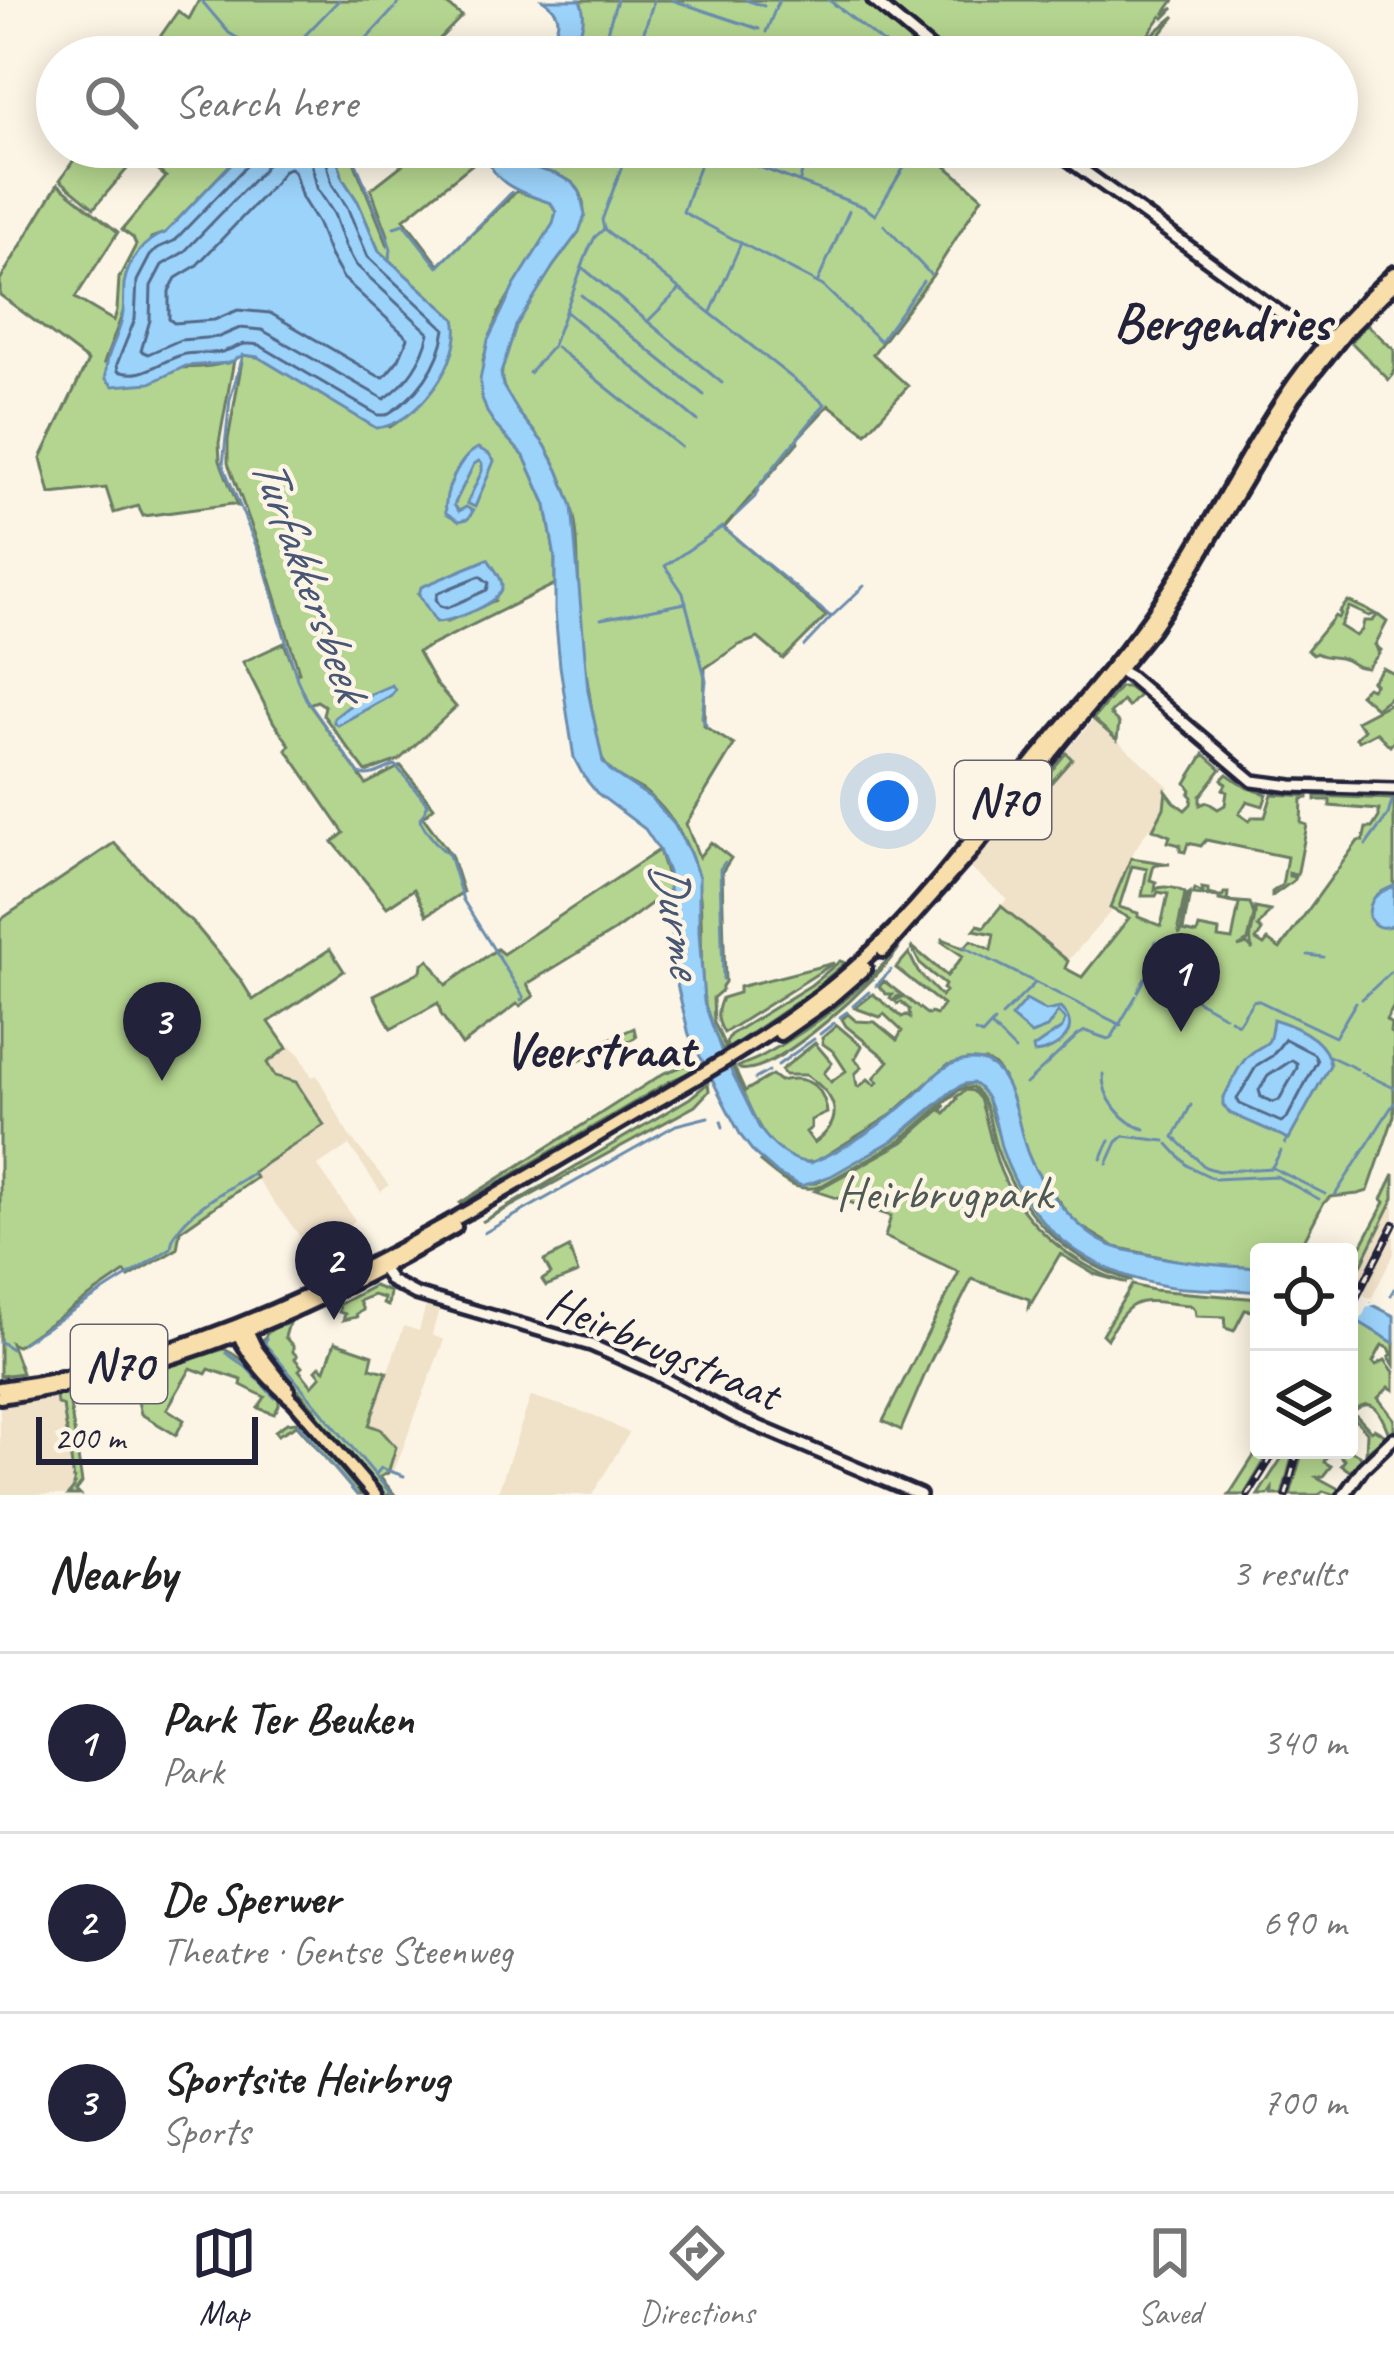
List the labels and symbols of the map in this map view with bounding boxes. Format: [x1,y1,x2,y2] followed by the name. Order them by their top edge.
[1114,288,1336,356] district label: Bergendries
[236,447,386,715] water label: Turfakkersbeek
[955,761,1051,839] road number: N70
[858,771,918,831] your location
[637,856,721,987] water label: Durme
[1142,933,1220,1032] pin: 1
[123,982,201,1081] pin: 3
[504,1018,700,1082] district label: Veerstraat
[836,1163,1055,1223] park label: Heirbrugpark
[295,1221,373,1320] pin: 2
[538,1272,793,1425] street label: Heirbrugstraat
[71,1325,167,1403] road number: N70
[36,1411,258,1464] scale bar

